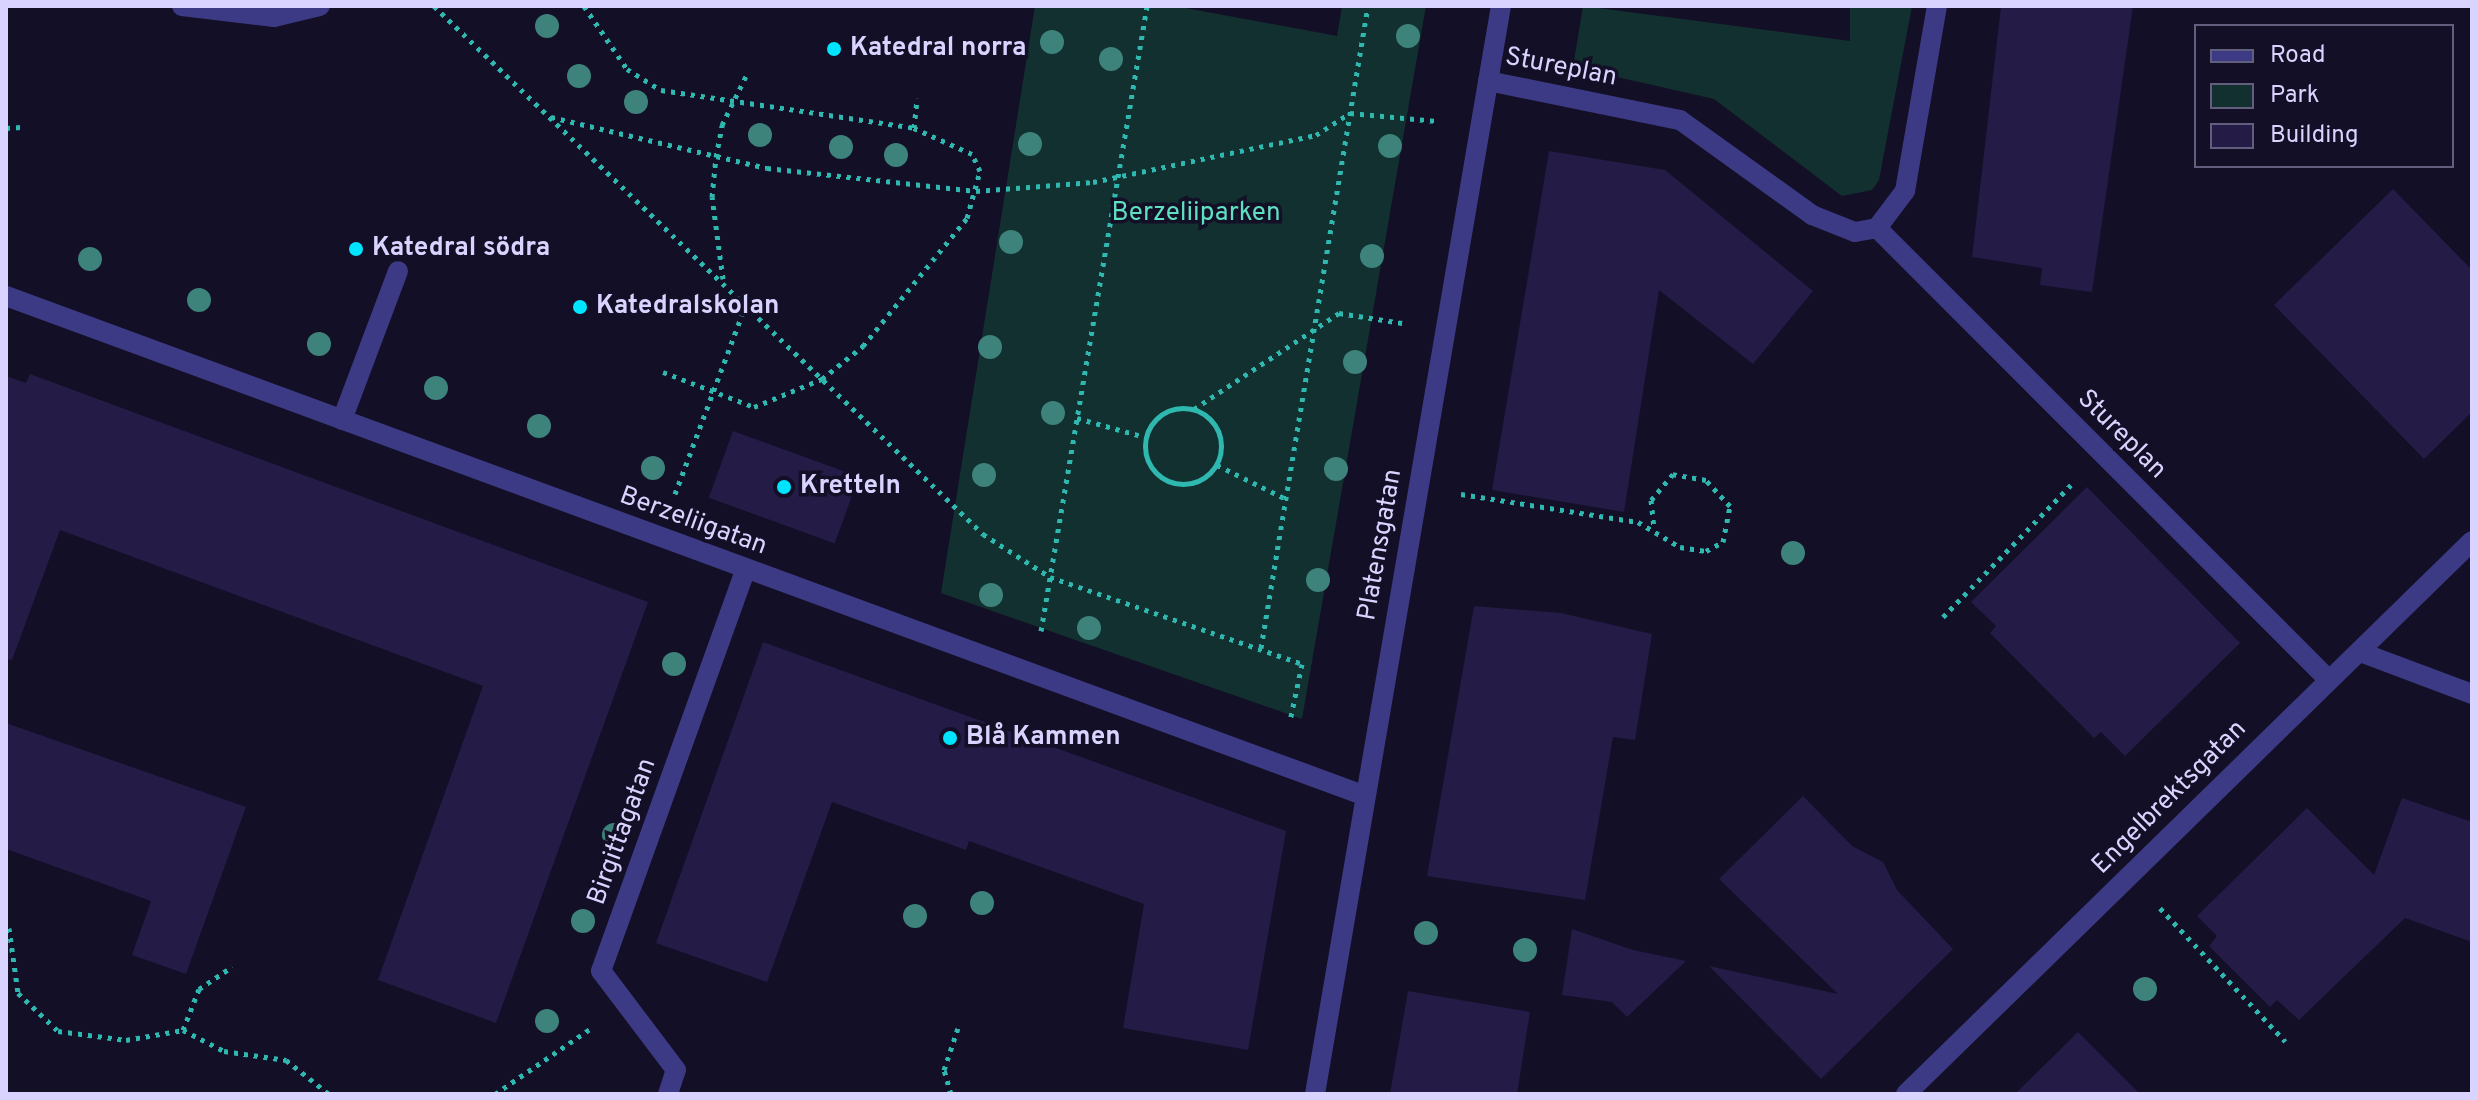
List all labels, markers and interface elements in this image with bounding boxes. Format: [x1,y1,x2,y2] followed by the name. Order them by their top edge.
[2194,24,2454,168] legend
[850,33,1026,65] place label: Katedral norra
[825,40,843,58] marker: Katedral norra
[2270,41,2326,71] text: Road
[1502,42,1620,94] street label: Stureplan
[2270,81,2320,111] text: Park
[2270,121,2359,151] text: Building
[1111,198,1281,230] park label: Berzeliiparken
[372,233,550,265] place label: Katedral södra
[347,240,365,258] marker: Katedral södra
[596,291,779,323] place label: Katedralskolan
[571,298,589,316] marker: Katedralskolan
[2070,384,2172,486] street label: Stureplan
[1352,467,1410,623] street label: Platensgatan
[800,471,901,503] place label: Kretteln
[775,478,793,496] marker: Kretteln
[615,481,771,563] street label: Berzeliigatan
[2086,714,2254,882] street label: Engelbrektsgatan
[966,722,1121,754] place label: Blå Kammen
[941,729,959,747] marker: Blå Kammen
[582,754,664,910] street label: Birgittagatan

